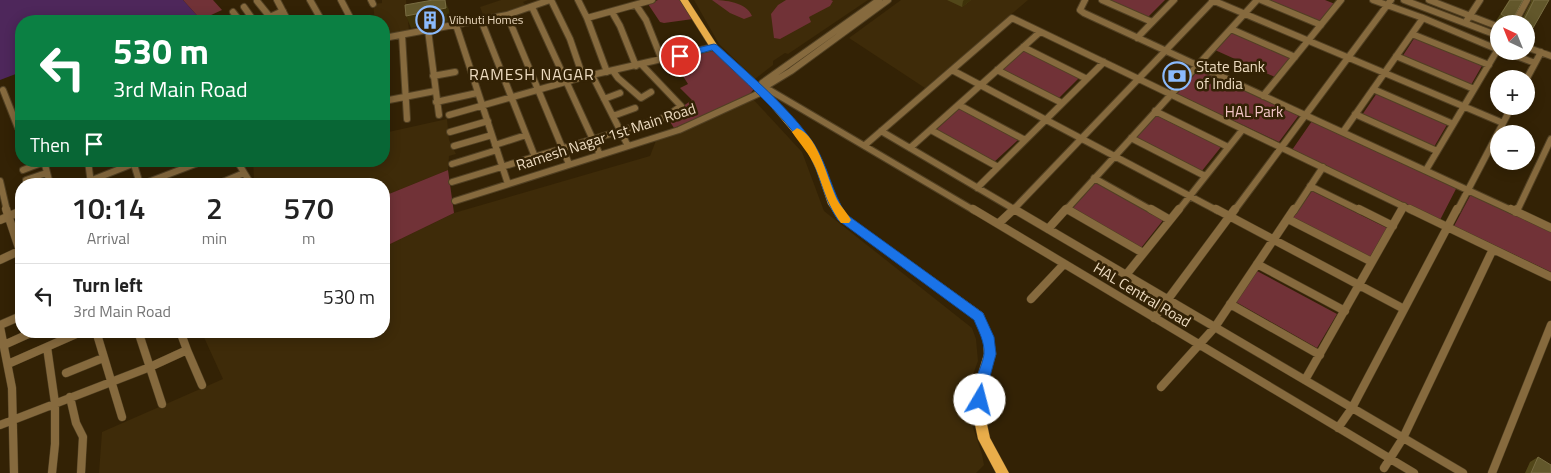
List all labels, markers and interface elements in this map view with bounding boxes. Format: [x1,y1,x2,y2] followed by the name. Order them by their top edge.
[415,5,445,35] building icon: Vibhuti Homes
[449,10,524,29] place label: Vibhuti Homes
[1490,15,1535,60] north arrow
[1490,15,1535,170] map controls
[113,24,209,78] text: 530 m
[30,35,95,100] icon: left
[659,35,701,77] pin
[666,42,694,70] icon: arrive
[1196,55,1265,95] place label: State Bank of India
[1162,61,1192,91] bank icon: State Bank of India
[469,62,595,86] district label: RAMESH NAGAR
[1490,70,1535,115] button: +
[113,72,248,106] text: 3rd Main Road
[513,97,699,176] street label: Ramesh Nagar 1st Main Road
[1225,100,1283,123] park label: HAL Park
[1490,125,1535,170] button: −
[30,130,70,159] text: Then
[80,130,108,158] icon: arrive
[71,185,146,231] text: 10:14
[206,185,223,231] text: 2
[283,185,334,231] text: 570
[87,226,130,250] text: Arrival
[202,226,227,250] text: min
[302,226,315,250] text: m
[1089,256,1195,333] street label: HAL Central Road
[73,270,143,299] text: Turn left
[30,282,58,310] icon: left
[323,282,375,311] text: 530 m
[73,299,171,323] text: 3rd Main Road
[953,373,1005,425] position arrow

